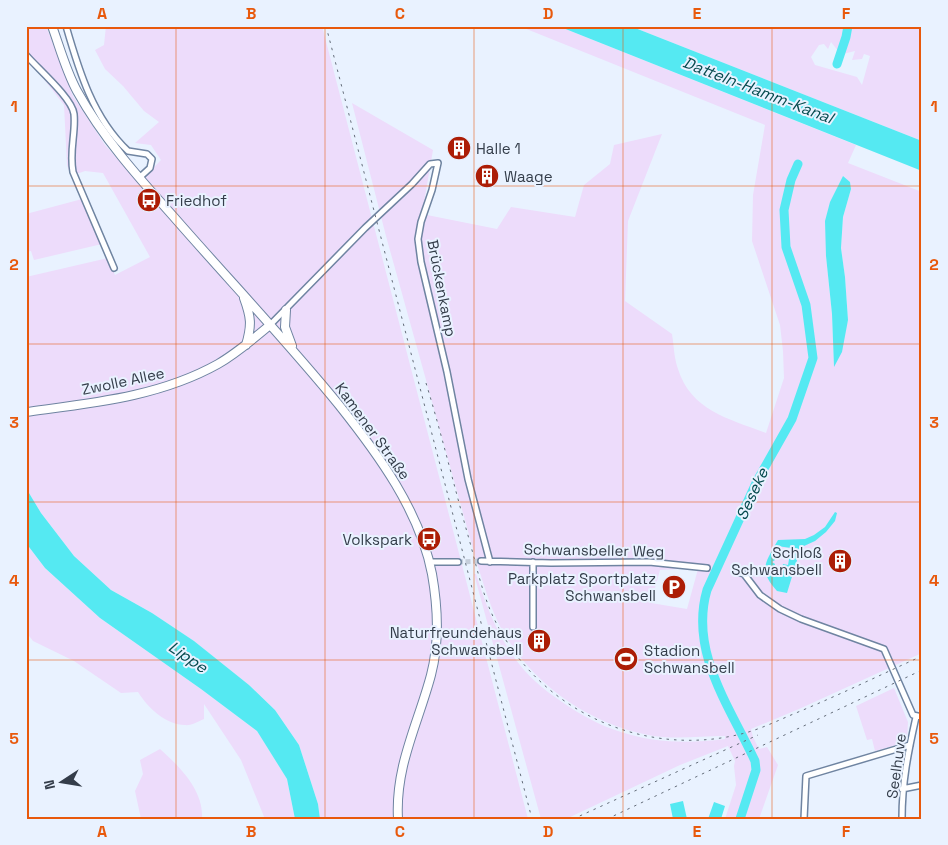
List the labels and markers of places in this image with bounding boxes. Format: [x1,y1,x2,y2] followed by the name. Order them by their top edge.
[446,135,472,161] building icon: Halle 1
[476,139,521,158] place label: Halle 1
[474,163,500,189] building icon: Waage
[504,167,553,186] place label: Waage
[136,187,162,213] bus stop icon: Friedhof
[166,191,227,210] place label: Friedhof
[416,526,442,552] bus stop icon: Volkspark
[343,530,412,549] place label: Volkspark
[731,543,822,579] place label: Schloß Schwansbell
[827,548,853,574] building icon: Schloß Schwansbell
[508,569,656,605] place label: Parkplatz Sportplatz Schwansbell
[661,574,687,600] parking icon: Parkplatz Sportplatz Schwansbell
[390,623,522,659] place label: Naturfreundehaus Schwansbell
[526,628,552,654] building icon: Naturfreundehaus Schwansbell
[644,641,735,677] place label: Stadion Schwansbell
[613,646,639,672] sports icon: Stadion Schwansbell

